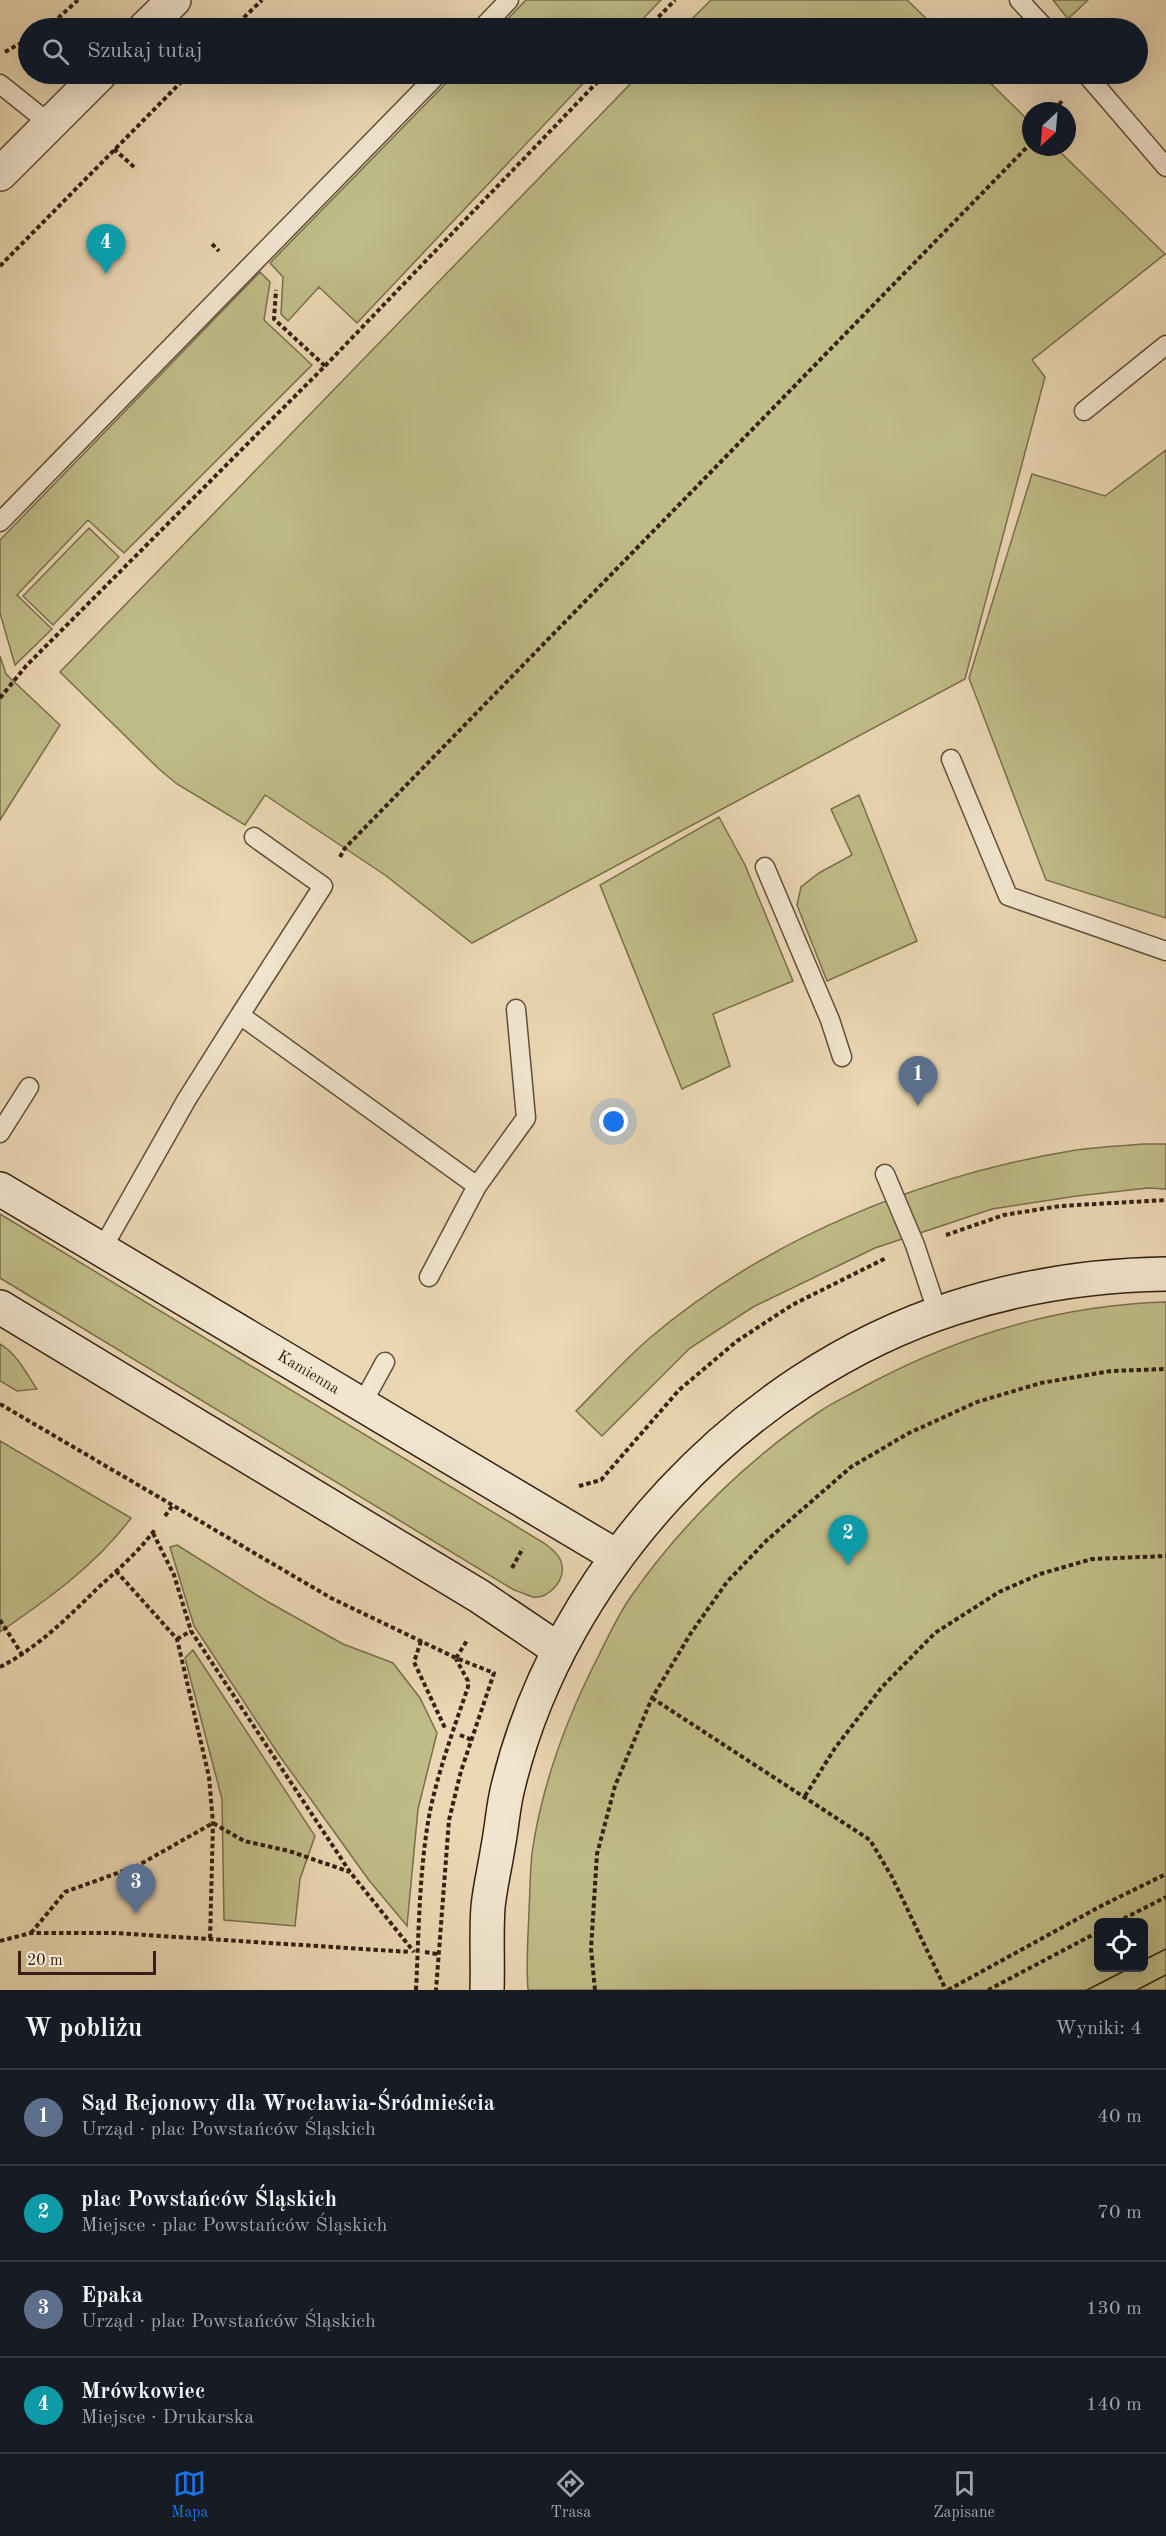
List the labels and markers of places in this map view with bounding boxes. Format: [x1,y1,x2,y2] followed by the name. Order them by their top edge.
[86,224,126,274] pin: 4
[898,1056,938,1106] pin: 1
[828,1516,868,1565] pin: 2
[116,1864,156,1914] pin: 3

